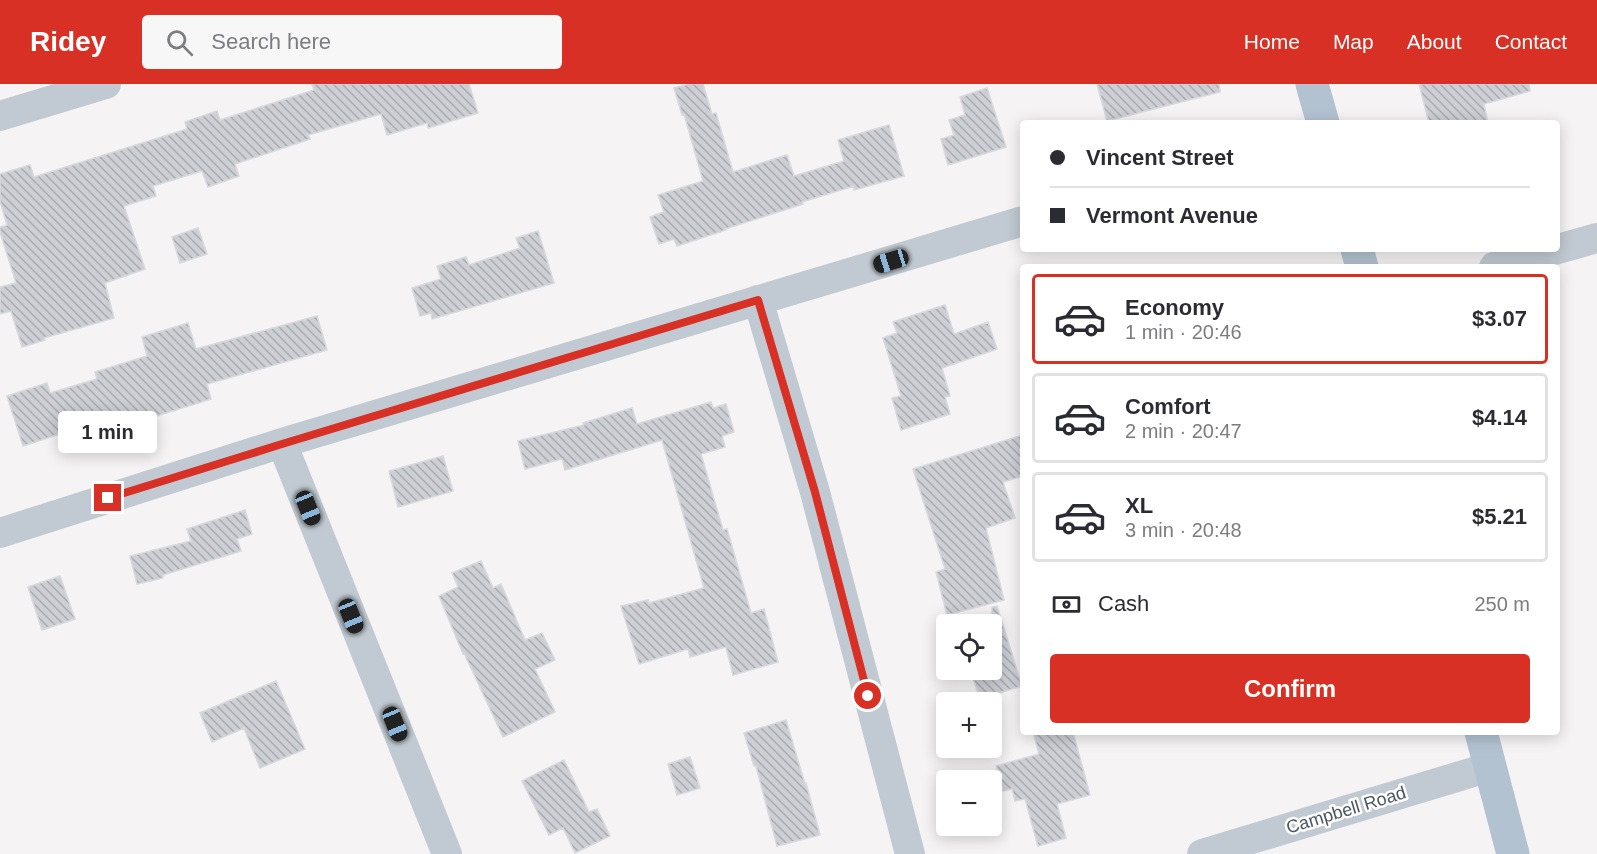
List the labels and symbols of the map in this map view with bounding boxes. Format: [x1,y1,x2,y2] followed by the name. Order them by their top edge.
[871,247,911,275] car
[58,411,158,453] callout: 1 min
[94,484,121,511] route end
[293,488,323,528] car
[336,596,366,636] car
[854,682,881,709] route start
[380,704,410,744] car
[1284,782,1408,838] street label: Campbell Road

